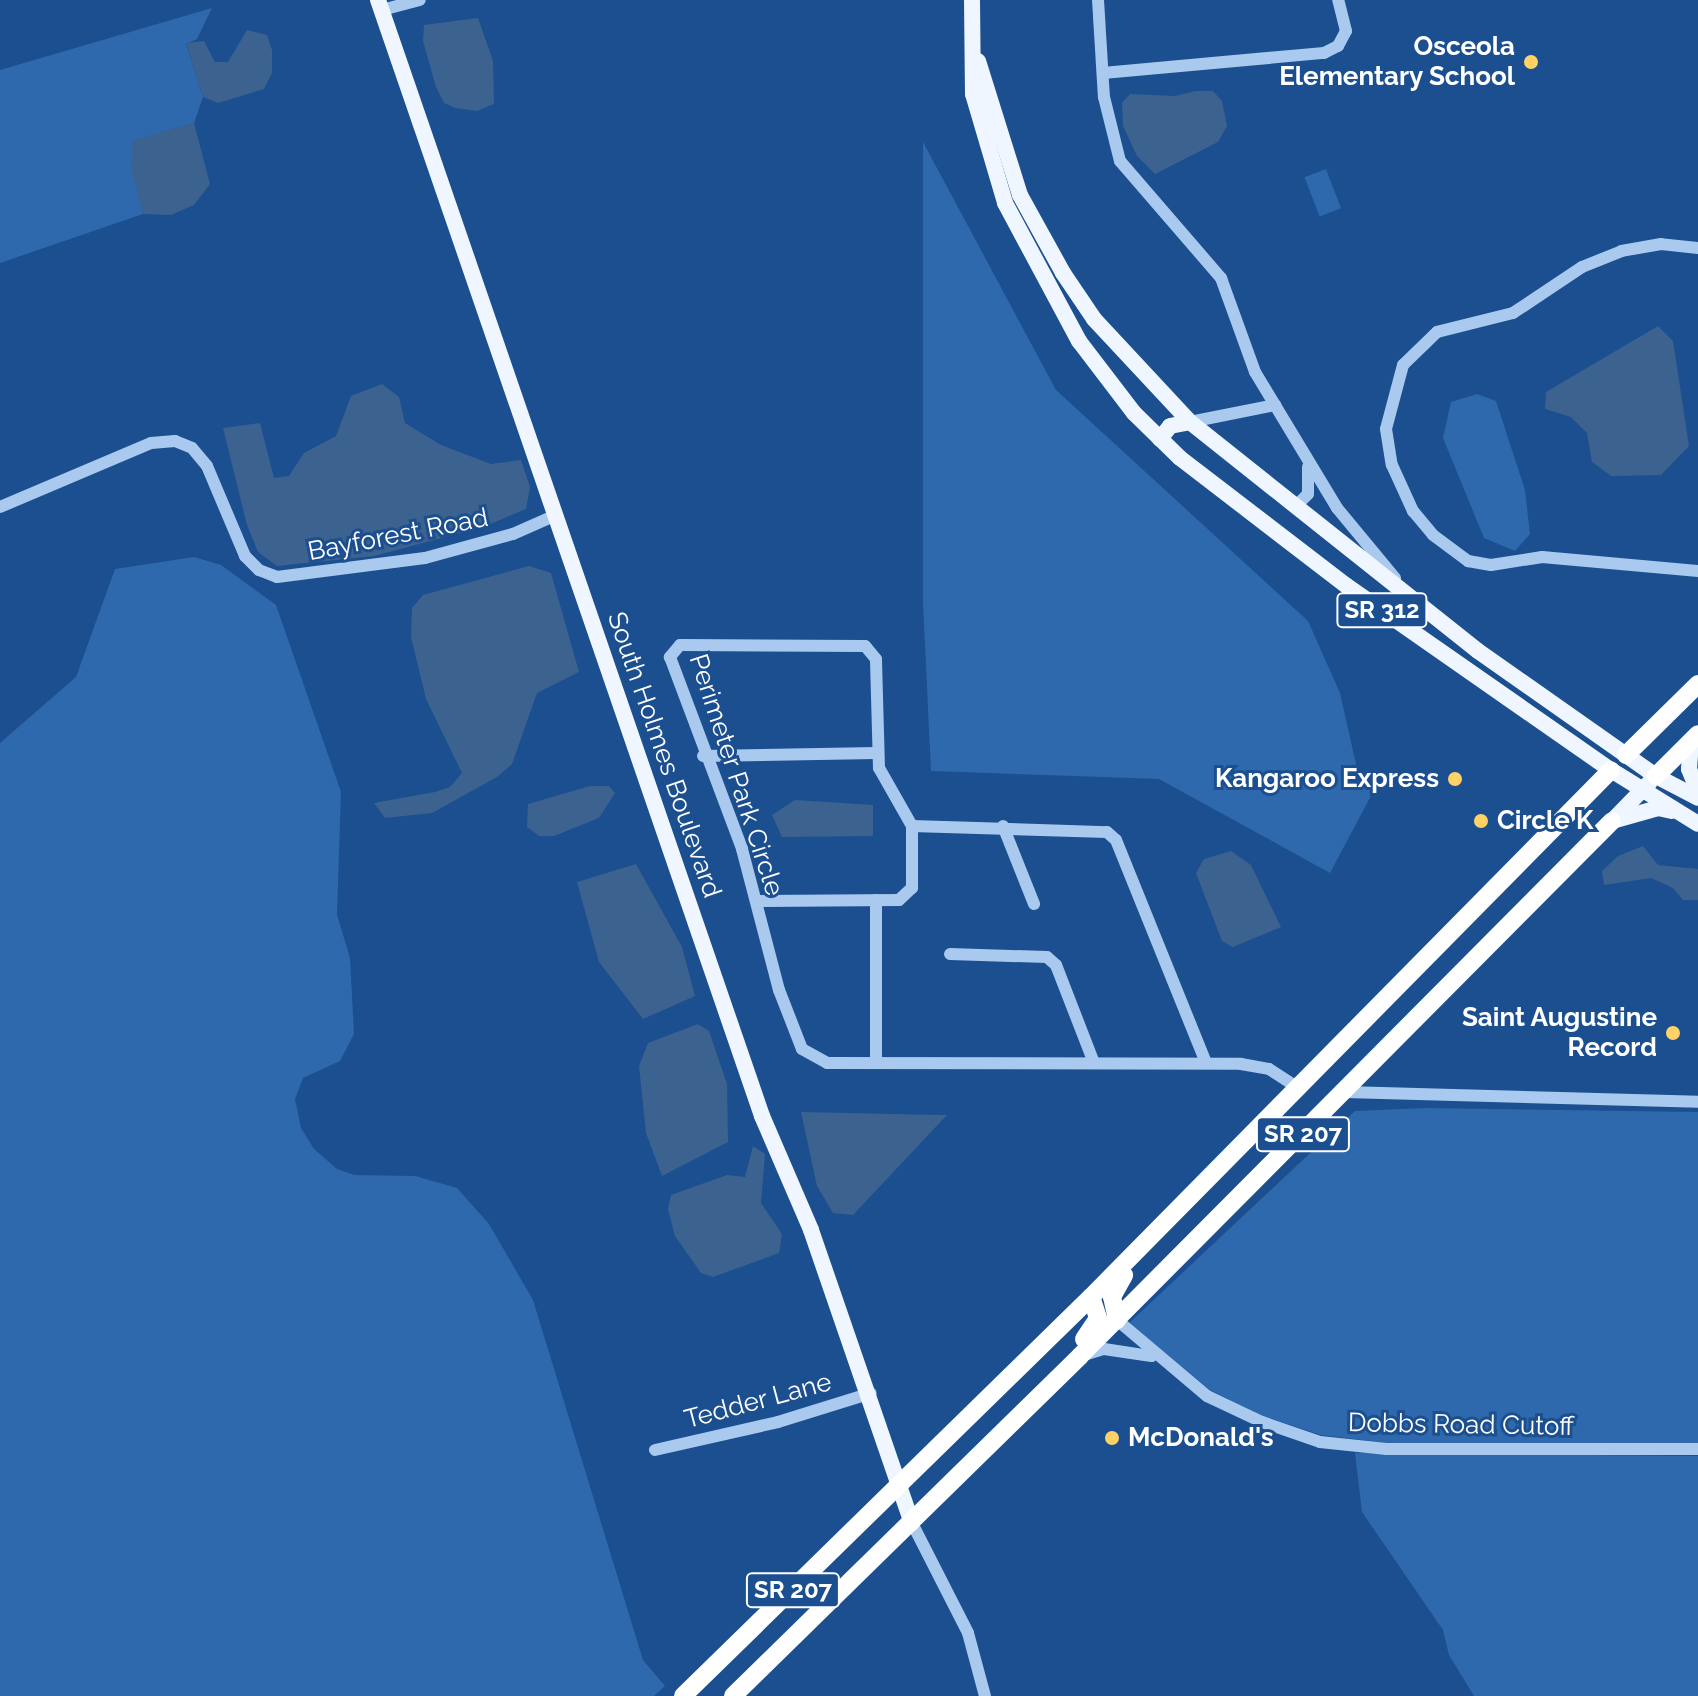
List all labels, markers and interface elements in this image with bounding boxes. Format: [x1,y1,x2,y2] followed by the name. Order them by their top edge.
[1279,31,1515,92] place label: Osceola Elementary School
[1522,53,1540,71] marker: Osceola Elementary School
[305,502,491,568] street label: Bayforest Road
[1336,590,1428,630] road number: SR 312
[600,608,728,902] street label: South Holmes Boulevard
[682,650,790,900] street label: Perimeter Park Circle
[1215,763,1439,795] place label: Kangaroo Express
[1446,770,1464,788] marker: Kangaroo Express
[1497,805,1593,837] place label: Circle K
[1472,812,1490,830] marker: Circle K
[1461,1002,1657,1064] place label: Saint Augustine Record
[1664,1024,1682,1042] marker: Saint Augustine Record
[1255,1114,1351,1154] road number: SR 207
[681,1366,835,1436] street label: Tedder Lane
[1348,1407,1574,1443] street label: Dobbs Road Cutoff
[1128,1422,1274,1454] place label: McDonald's
[1103,1429,1121,1447] marker: McDonald's
[745,1570,841,1610] road number: SR 207

